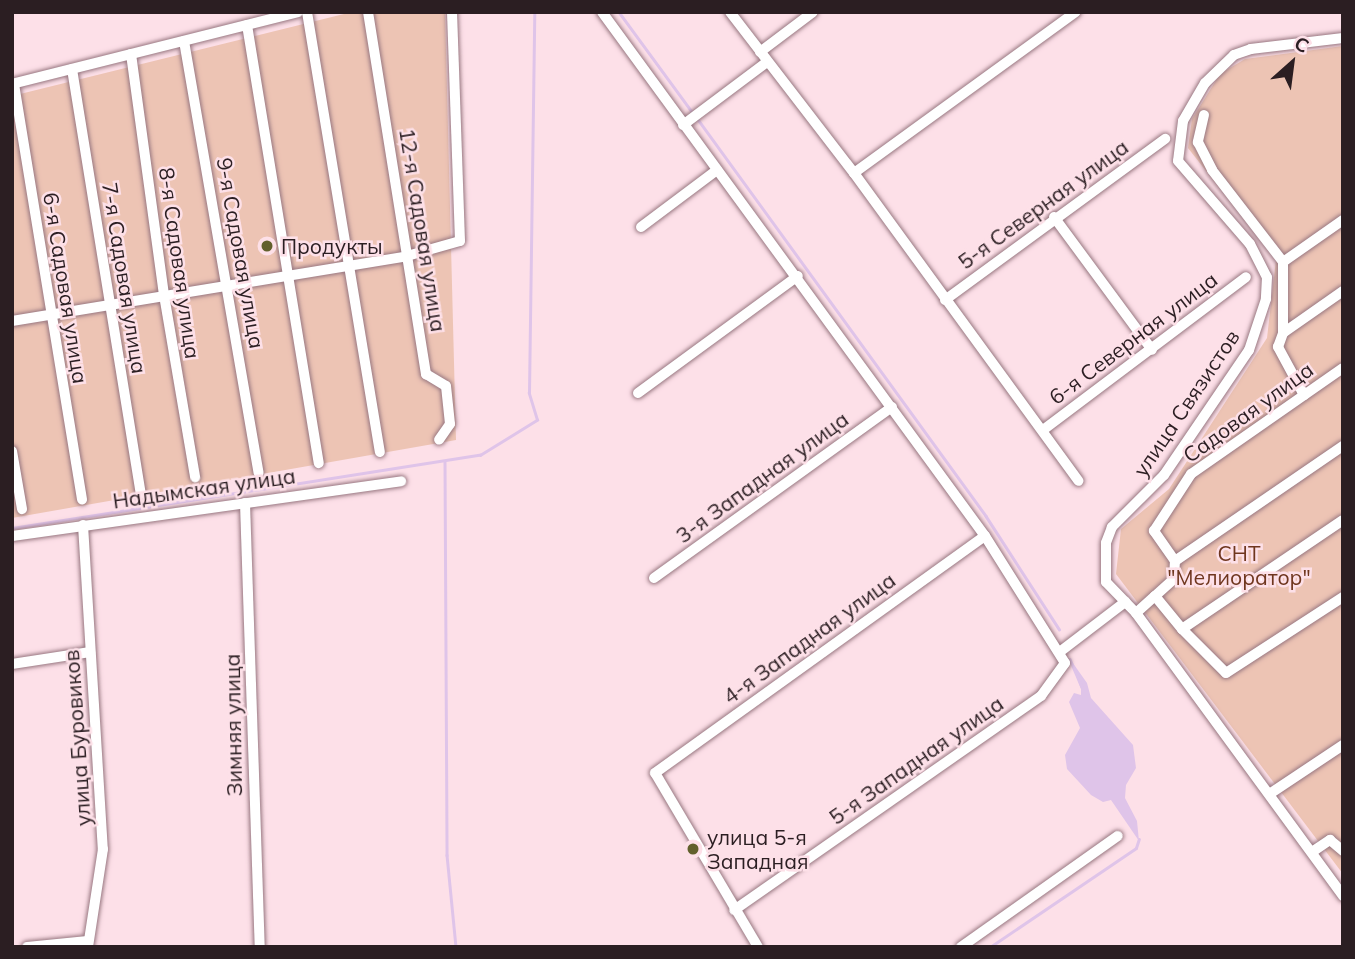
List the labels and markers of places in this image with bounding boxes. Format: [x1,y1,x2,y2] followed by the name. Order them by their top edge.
[281,233,383,259] place label: Продукты
[259,238,275,254] marker: Продукты
[707,824,808,874] place label: улица 5-я Западная
[685,841,701,857] marker: улица 5-я Западная

